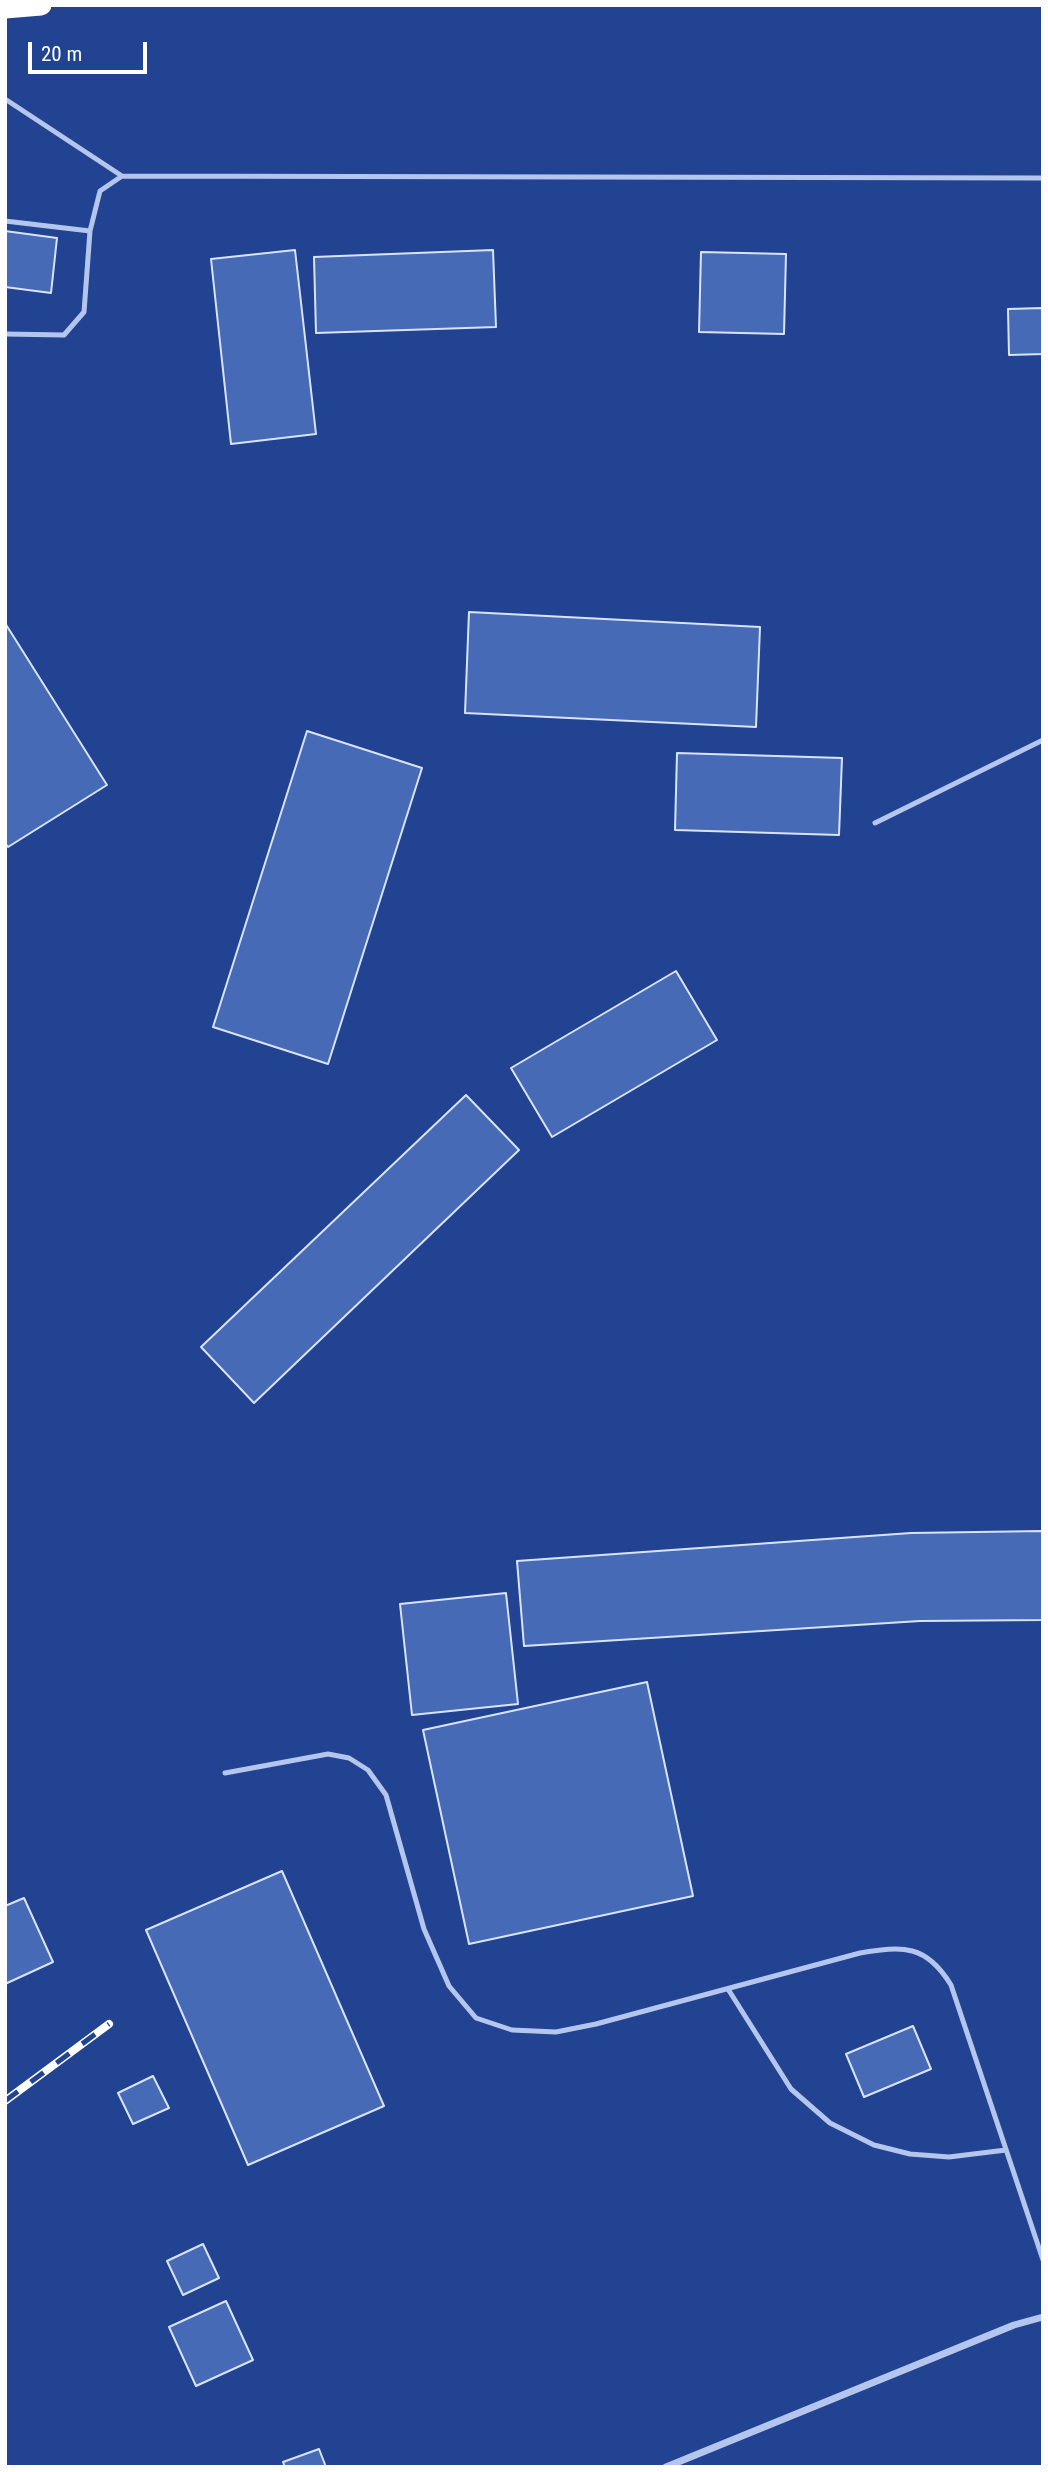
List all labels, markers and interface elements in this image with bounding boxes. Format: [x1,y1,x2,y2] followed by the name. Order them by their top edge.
[32,28,150,72] scale bar
[41,42,82,66] text: 20 m

